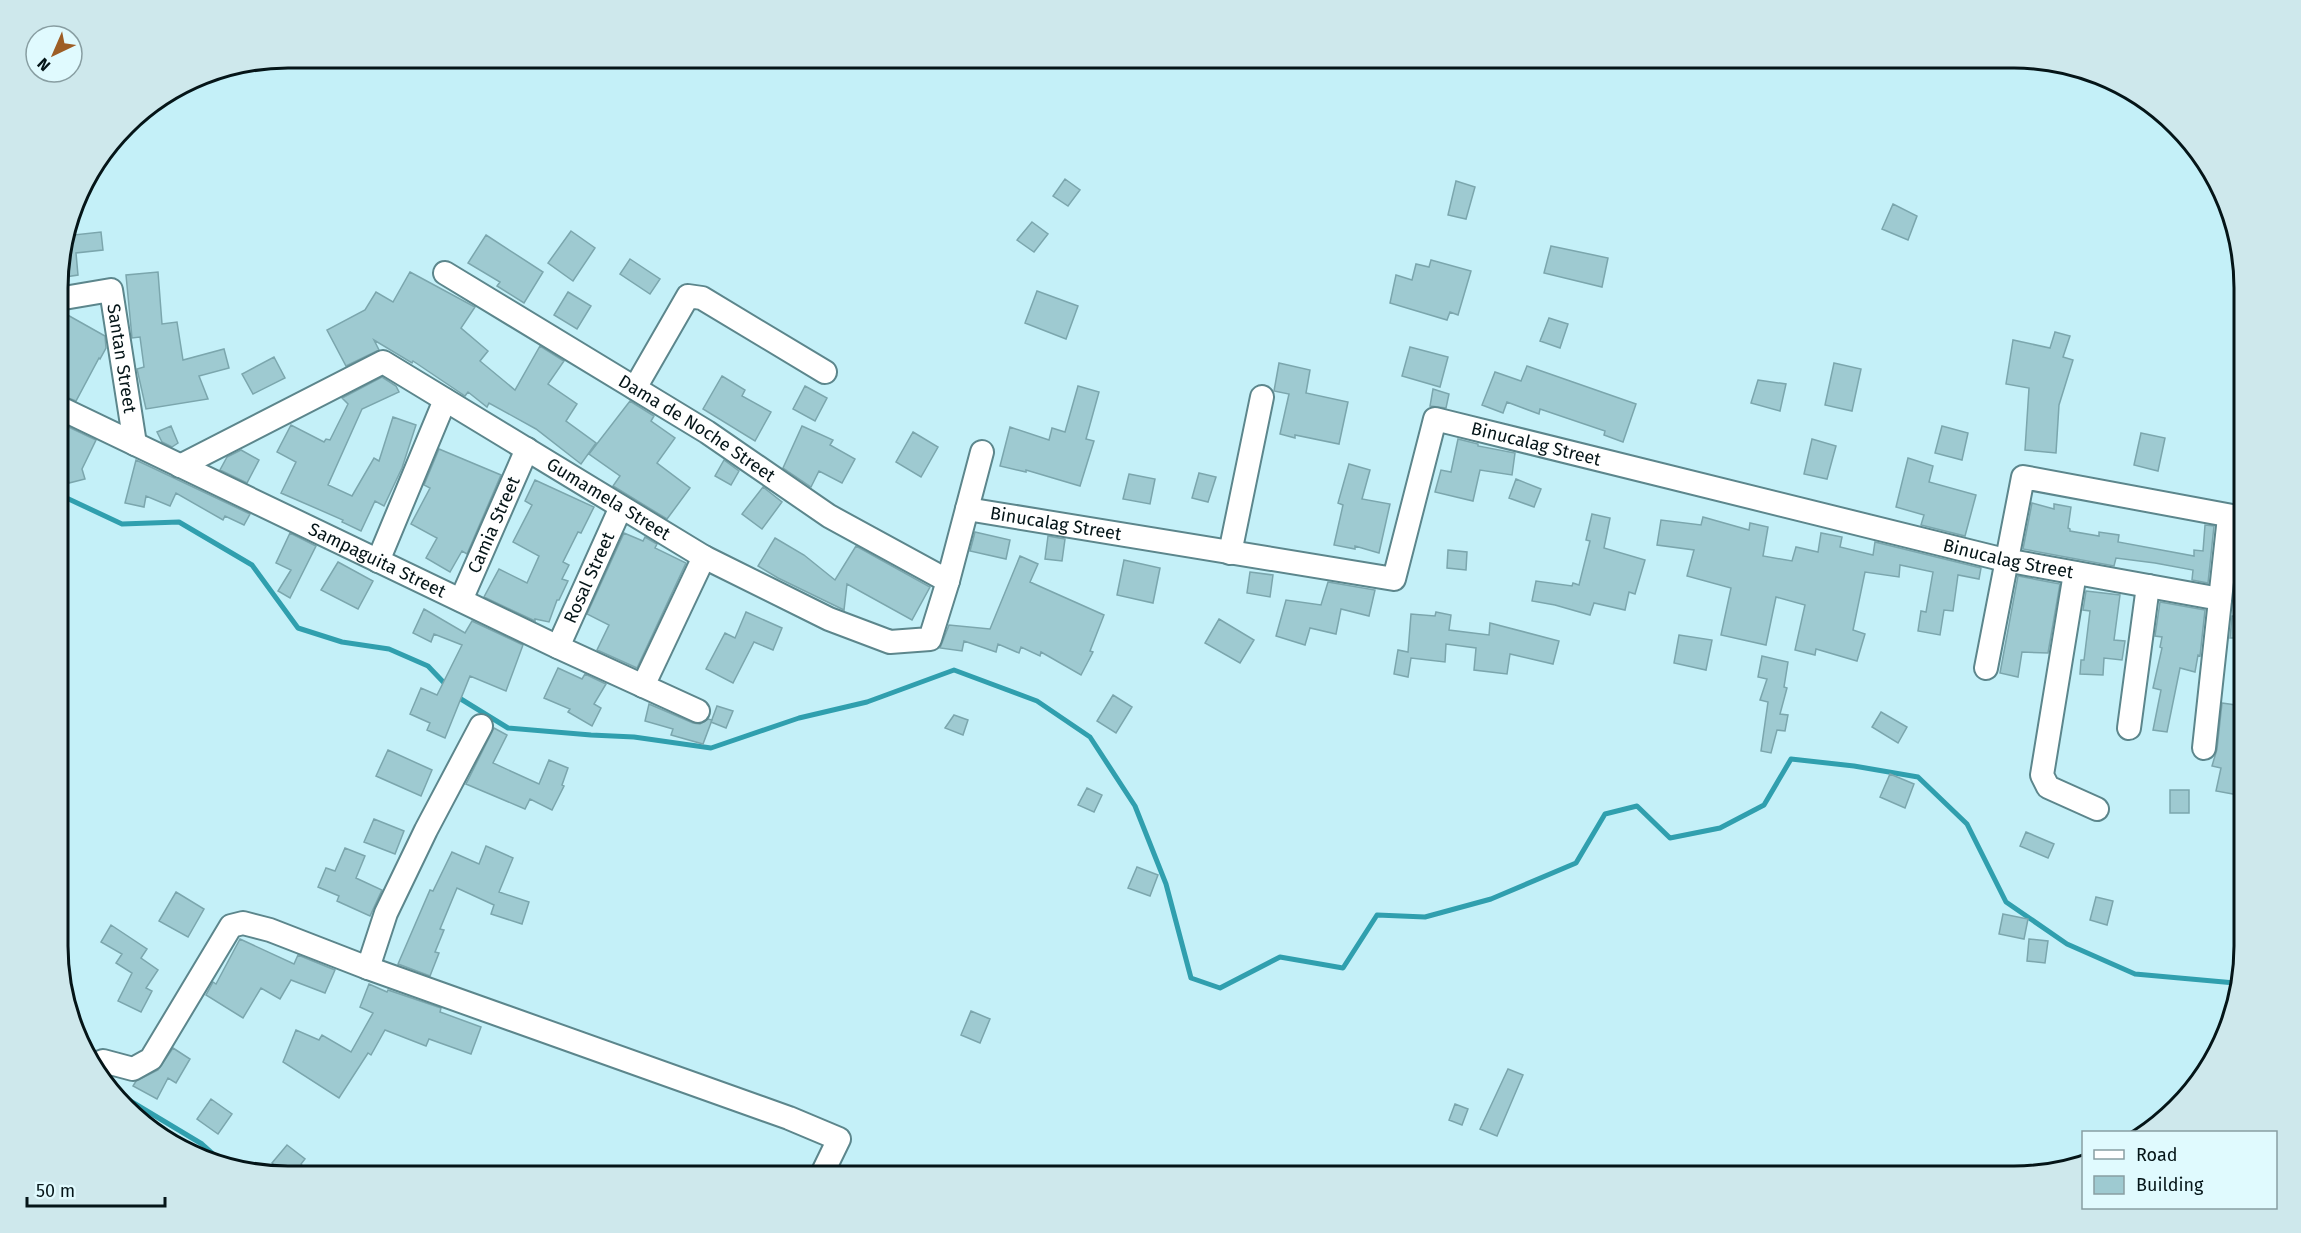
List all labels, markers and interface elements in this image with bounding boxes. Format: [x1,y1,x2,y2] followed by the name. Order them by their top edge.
[24,24,84,84] north arrow
[34,54,54,75] text: N
[102,302,141,415] street label: Santan Street
[615,370,780,487] street label: Dama de Noche Street
[1469,417,1604,471] street label: Binucalag Street
[543,453,675,545] street label: Gumamela Street
[463,473,525,577] street label: Camia Street
[988,502,1124,545] street label: Binucalag Street
[305,518,450,603] street label: Sampaguita Street
[559,528,620,627] street label: Rosal Street
[1941,534,2076,583] street label: Binucalag Street
[2082,1131,2277,1209] legend
[2136,1144,2178,1166] text: Road
[27,1170,165,1208] scale bar
[2136,1174,2204,1196] text: Building
[36,1180,75,1202] text: 50 m

